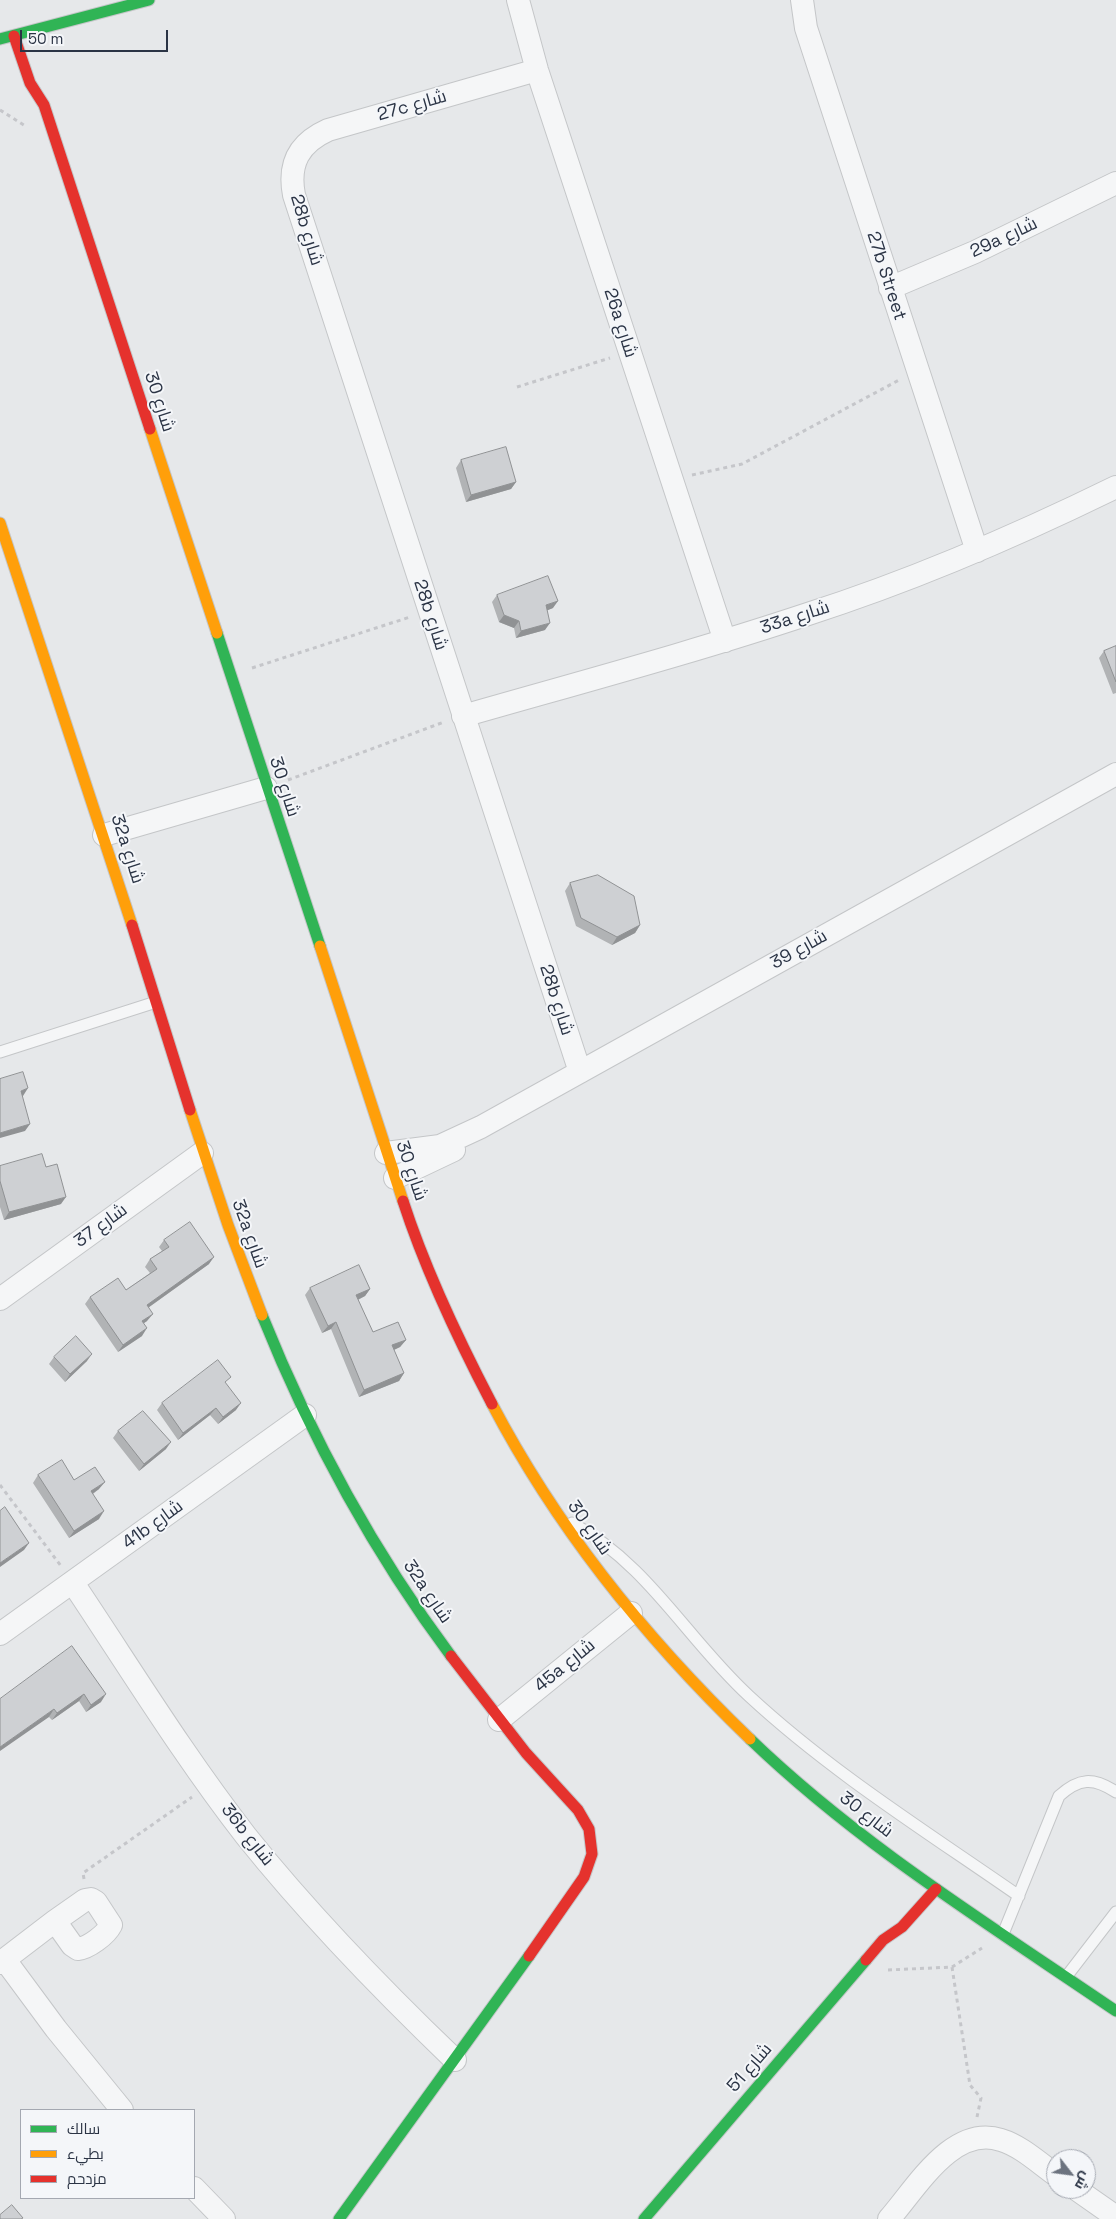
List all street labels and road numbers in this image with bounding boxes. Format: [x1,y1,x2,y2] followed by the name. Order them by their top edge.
[375,86,449,126] street label: 27c شارع
[285,192,327,268] street label: 28b شارع
[967,213,1041,263] street label: 29a شارع
[861,229,911,323] street label: 27b Street
[599,286,641,360] street label: 26a شارع
[139,369,179,435] street label: شارع 30
[408,577,452,653] street label: 28b شارع
[758,597,832,639] street label: 33a شارع
[264,754,304,820] street label: شارع 30
[106,812,148,886] street label: 32a شارع
[767,926,831,974] street label: شارع 39
[534,962,578,1038] street label: 28b شارع
[391,1138,431,1204] street label: شارع 30
[227,1197,271,1271] street label: 32a شارع
[70,1199,132,1253] street label: شارع 37
[119,1496,187,1554] street label: 41b شارع
[562,1496,616,1560] street label: شارع 30
[398,1556,456,1628] street label: 32a شارع
[530,1635,600,1697] street label: 45a شارع
[835,1787,897,1843] street label: شارع 30
[216,1800,278,1870] street label: 36b شارع
[723,2039,777,2097] street label: شارع 51

